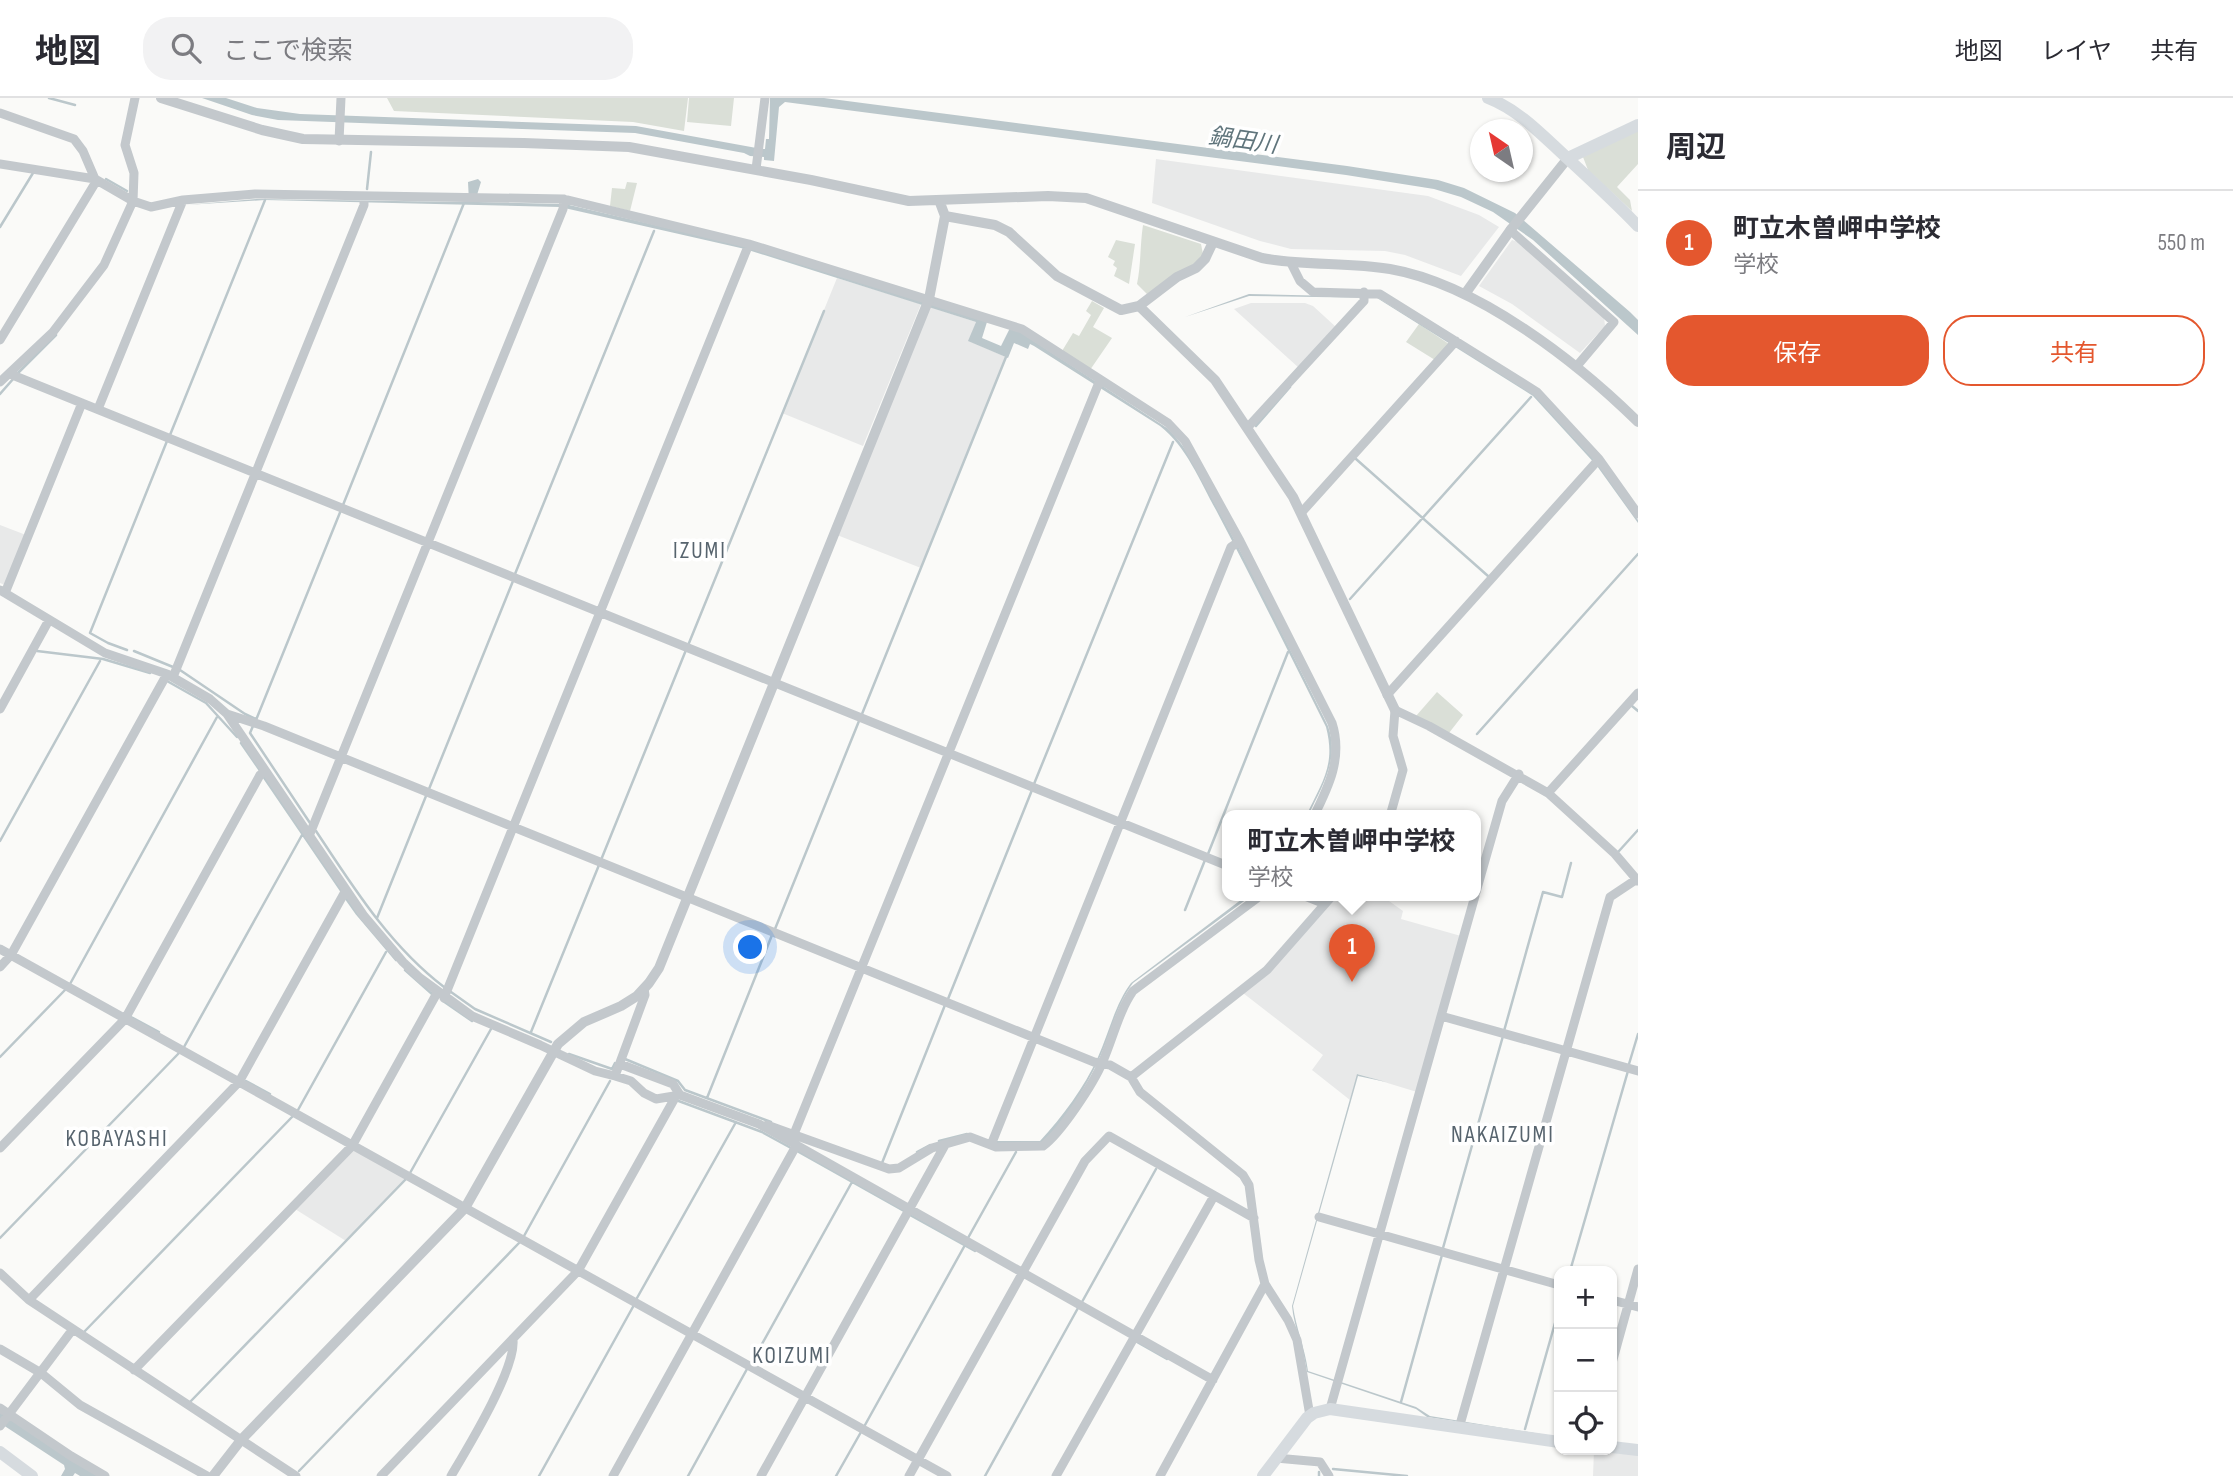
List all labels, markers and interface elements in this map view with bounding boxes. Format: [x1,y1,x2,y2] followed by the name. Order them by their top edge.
[143,17,633,80] search box
[167,29,205,67] icon: search
[35,32,101,72] text: 地図
[223,36,353,67] text: ここで検索
[1955,37,2003,66] text: 地図
[2041,37,2112,66] text: レイヤ
[2150,37,2198,66] text: 共有
[1470,119,1533,182] north arrow
[1207,122,1282,160] water label: 鍋田川
[1666,130,1726,166] text: 周辺
[1733,214,1941,245] text: 町立木曽岬中学校
[1684,229,1694,257] text: 1
[2158,229,2205,257] text: 550 m
[1733,251,1779,279] text: 学校
[1666,315,1929,386] button: 保存
[1943,315,2205,386] button: 共有
[673,537,727,565] district label: IZUMI
[1222,810,1481,901] popup
[1247,827,1456,858] text: 町立木曽岬中学校
[1247,864,1293,892] text: 学校
[1329,924,1375,982] pin: 1
[733,930,767,964] your location
[1451,1121,1555,1149] district label: NAKAIZUMI
[65,1125,169,1153] district label: KOBAYASHI
[1554,1266,1617,1455] map controls
[1554,1266,1617,1329] button: +
[1554,1329,1617,1392] button: −
[752,1342,832,1370] district label: KOIZUMI
[1554,1392,1617,1455] button: locate

